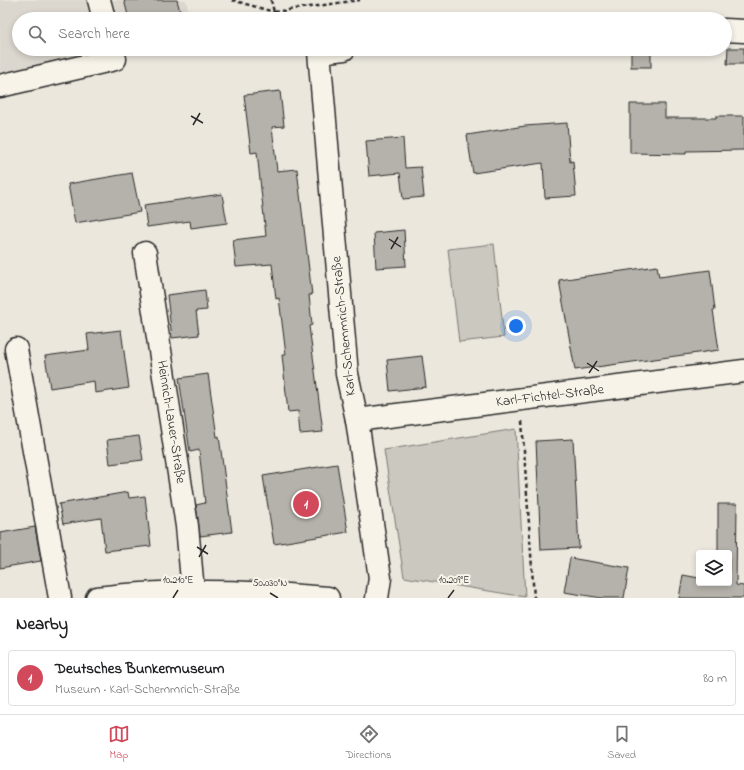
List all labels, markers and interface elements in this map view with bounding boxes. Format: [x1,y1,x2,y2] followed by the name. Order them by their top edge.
[12,12,732,56] search box
[26,23,48,45] icon: search
[58,23,130,45] text: Search here
[326,254,362,397] street label: Karl-Schemmrich-Straße
[506,316,526,336] your location
[151,359,191,486] street label: Heinrich-Lauer-Straße
[495,379,606,413] street label: Karl-Fichtel-Straße
[293,489,319,519] pin: 1
[696,550,732,586] map controls
[696,550,732,586] button: layers
[163,573,193,588] text: 10.210°E
[439,573,469,588] text: 10.209°E
[253,576,287,591] text: 50.030°N
[16,612,68,637] text: Nearby
[55,658,225,680] text: Deutsches Bunkermuseum
[28,669,32,688] text: 1
[703,669,727,688] text: 80 m
[55,680,240,699] text: Museum · Karl-Schemmrich-Straße
[108,723,130,763] tab: Map
[346,723,391,763] tab: Directions
[607,723,636,763] tab: Saved

